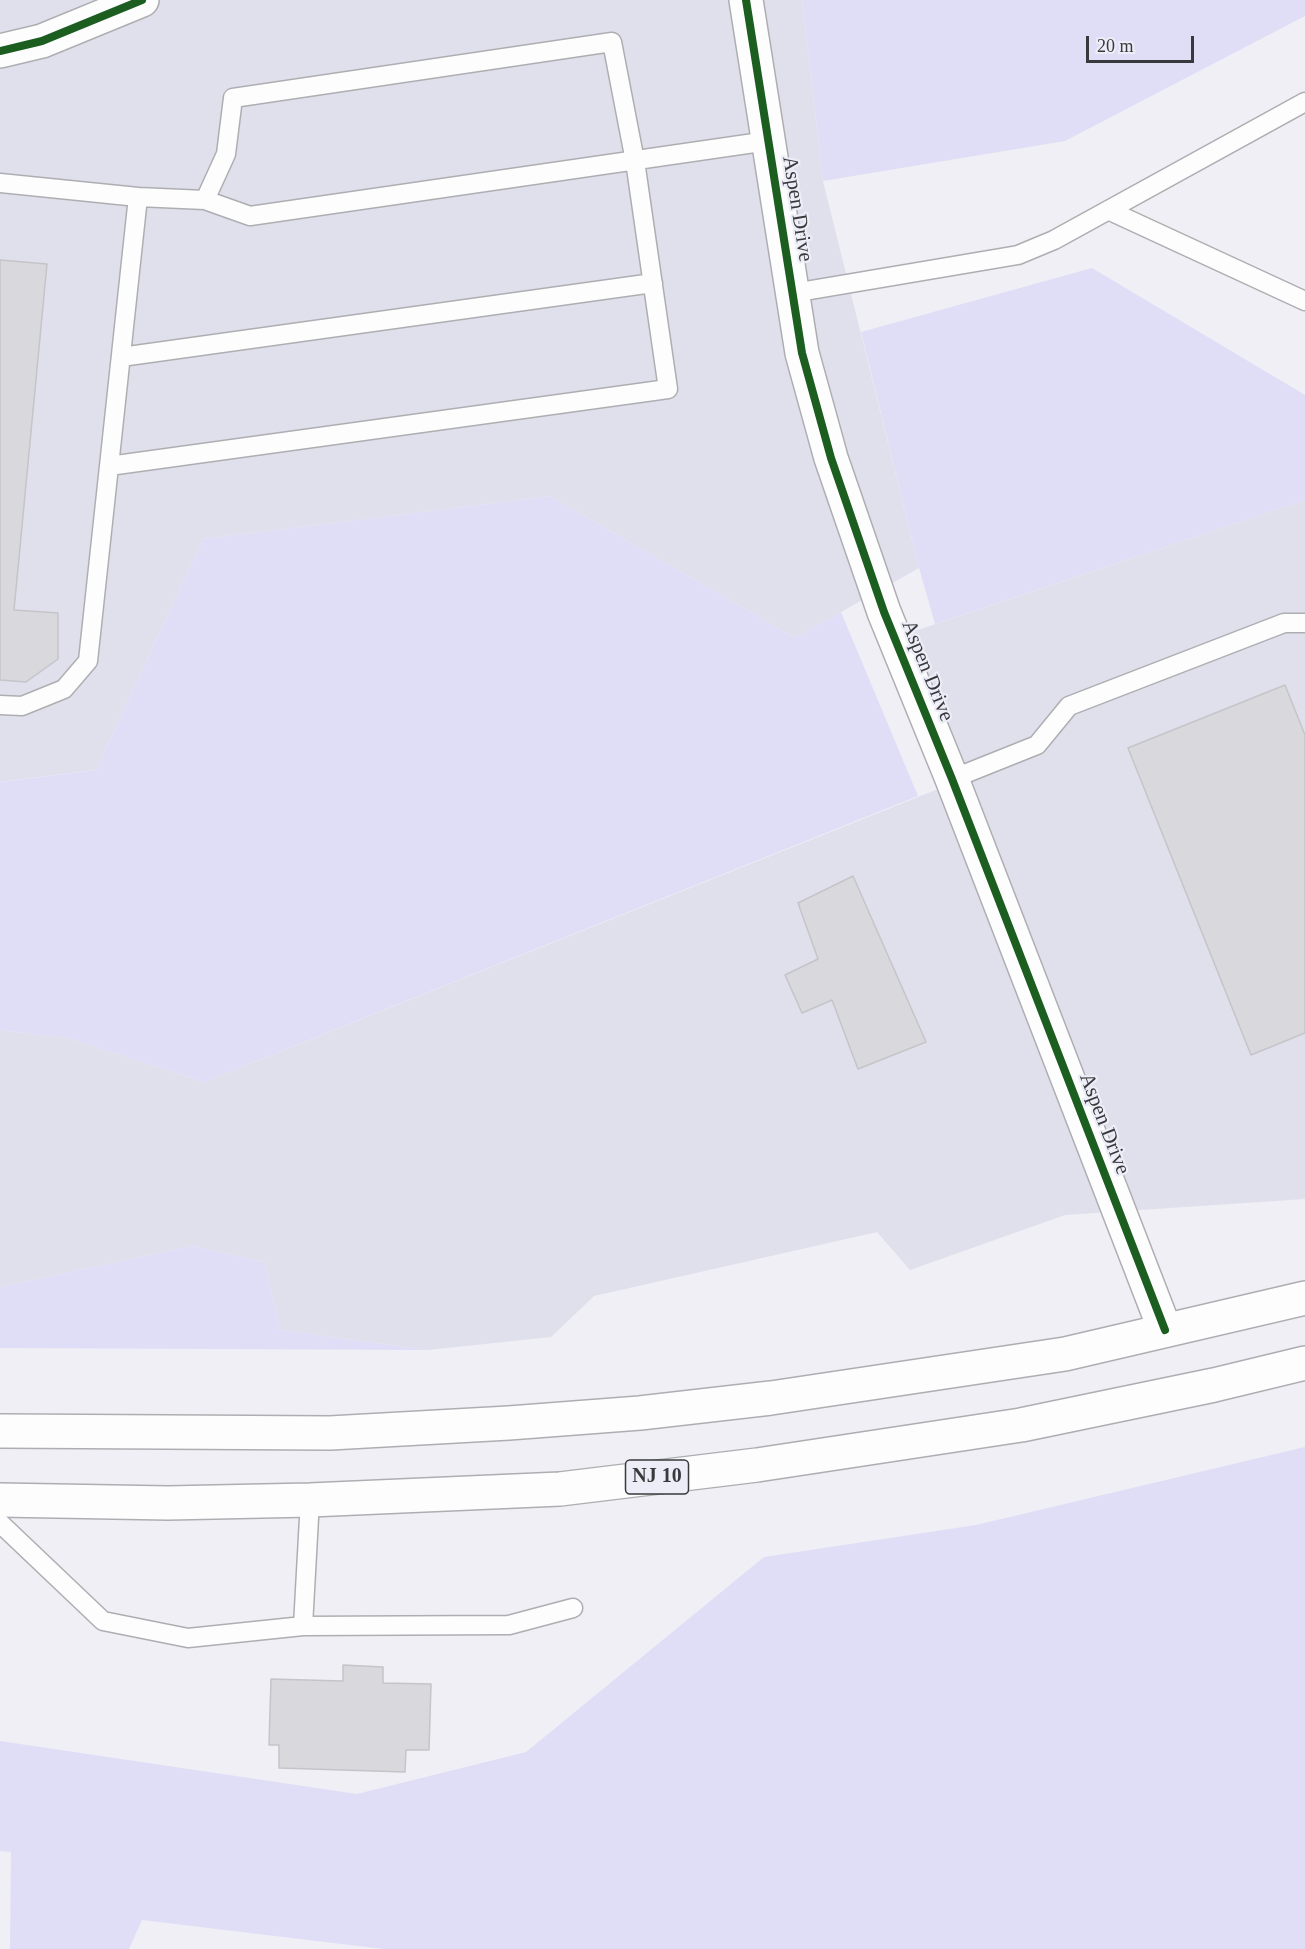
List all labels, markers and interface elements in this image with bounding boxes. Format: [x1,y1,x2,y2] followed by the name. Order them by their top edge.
[1089,24,1197,62] scale bar
[1097,36,1134,56] text: 20 m
[776,154,818,264] street label: Aspen Drive
[895,617,959,725] street label: Aspen Drive
[1073,1070,1135,1178] street label: Aspen Drive
[626,1460,688,1494] road number: NJ 10

